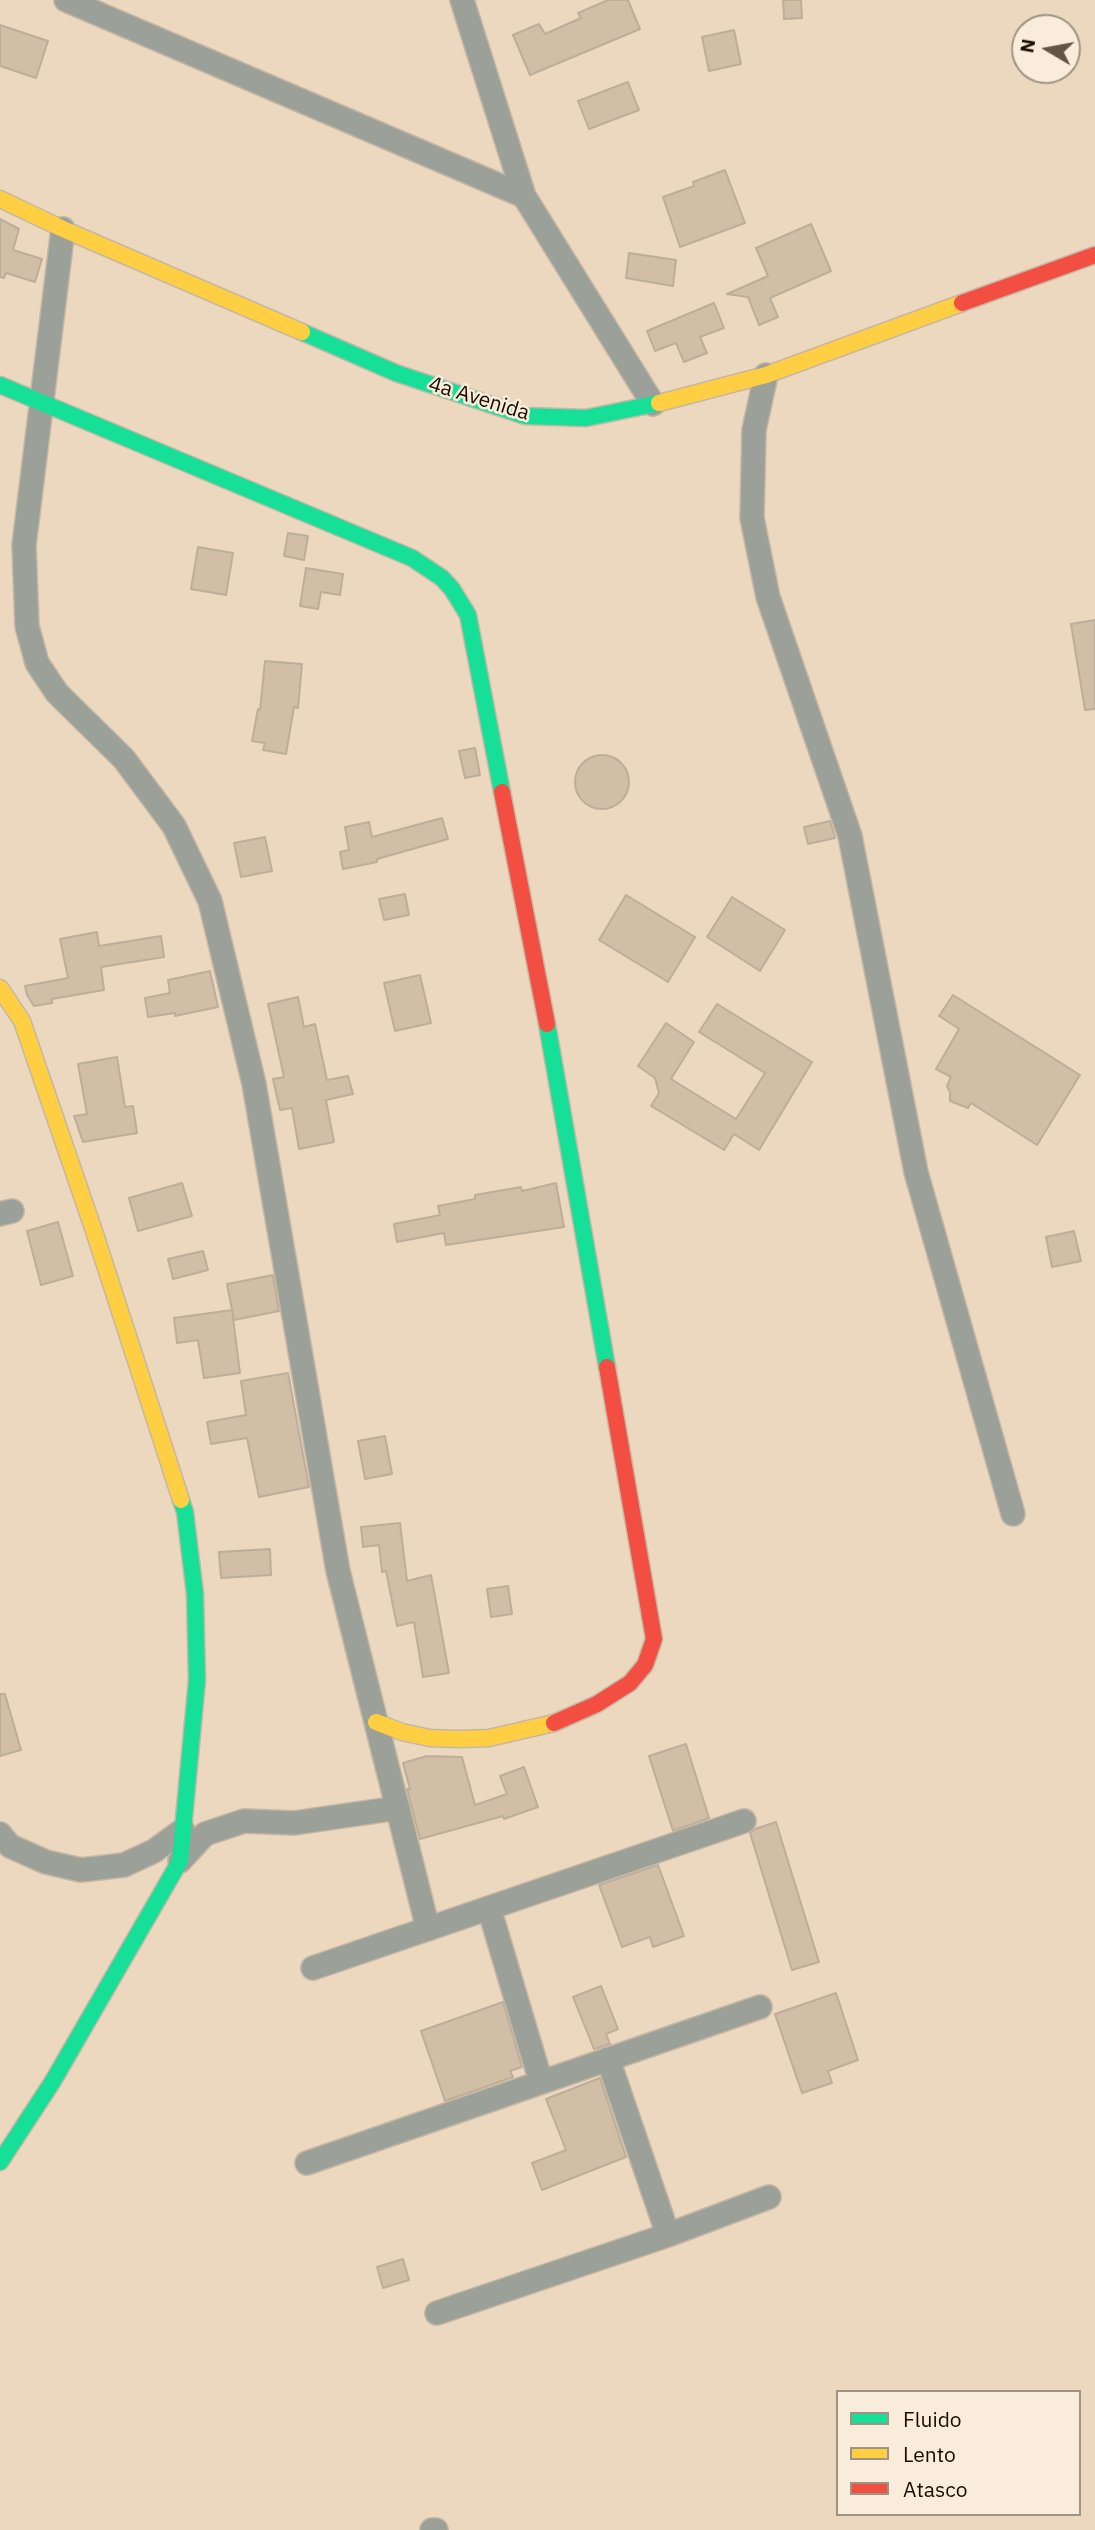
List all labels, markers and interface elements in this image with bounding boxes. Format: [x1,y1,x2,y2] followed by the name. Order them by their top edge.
[1011,14,1081,84] north arrow
[1014,37,1040,55] text: N
[426,372,532,426] street label: 4a Avenida
[836,2390,1081,2516] legend
[903,2405,962,2433] text: Fluido
[903,2440,956,2468] text: Lento
[903,2475,967,2503] text: Atasco

